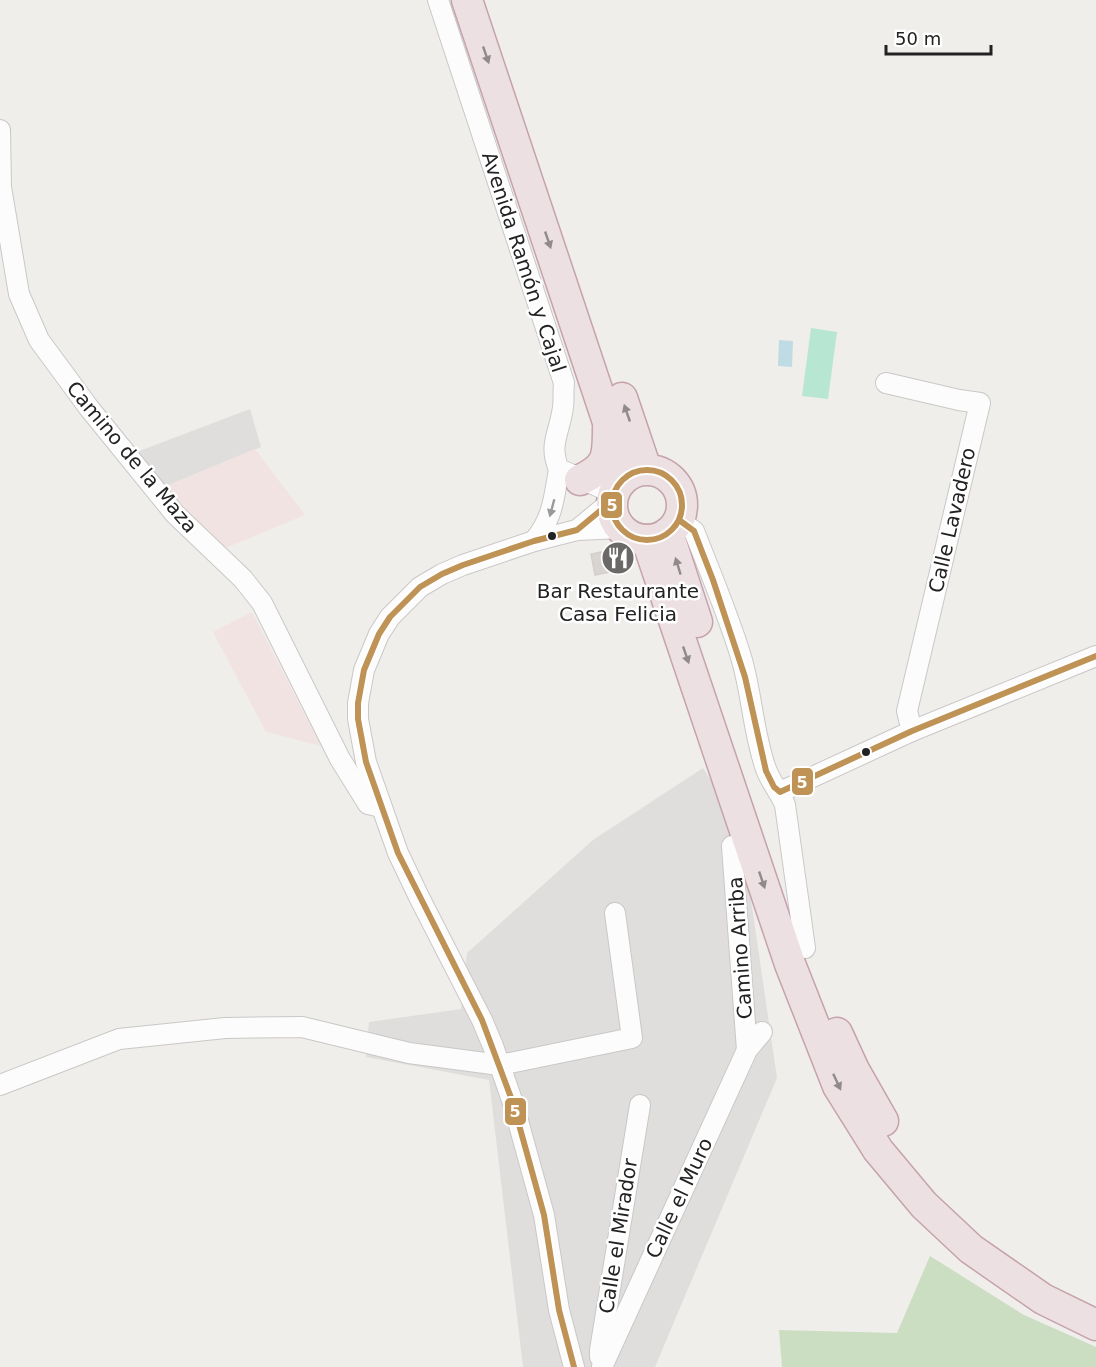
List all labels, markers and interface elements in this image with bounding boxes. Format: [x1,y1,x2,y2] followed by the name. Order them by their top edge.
[886,18,991,56] scale bar
[895,28,941,49] text: 50 m
[481,46,491,64] one-way arrow
[477,149,571,375] street label: Avenida Ramón y Cajal
[543,231,553,249] one-way arrow
[62,376,202,538] street label: Camino de la Maza
[622,404,632,422] one-way arrow
[924,445,980,595] street label: Calle Lavadero
[600,491,623,519] line badge: 5
[606,496,618,515] text: 5
[546,499,556,517] one-way arrow
[546,530,558,542] unlabelled marker
[600,540,636,576] restaurant icon: Bar Restaurante Casa Felicia
[673,557,683,575] one-way arrow
[537,579,699,626] place label: Bar Restaurante Casa Felicia
[682,646,691,664] one-way arrow
[860,746,872,758] unlabelled marker
[791,767,814,796] line badge: 5
[796,773,808,792] text: 5
[757,871,767,889] one-way arrow
[723,876,757,1020] street label: Camino Arriba
[832,1073,841,1090] one-way arrow
[504,1097,527,1126] line badge: 5
[509,1102,521,1121] text: 5
[641,1134,717,1262] street label: Calle el Muro
[594,1156,642,1315] street label: Calle el Mirador

